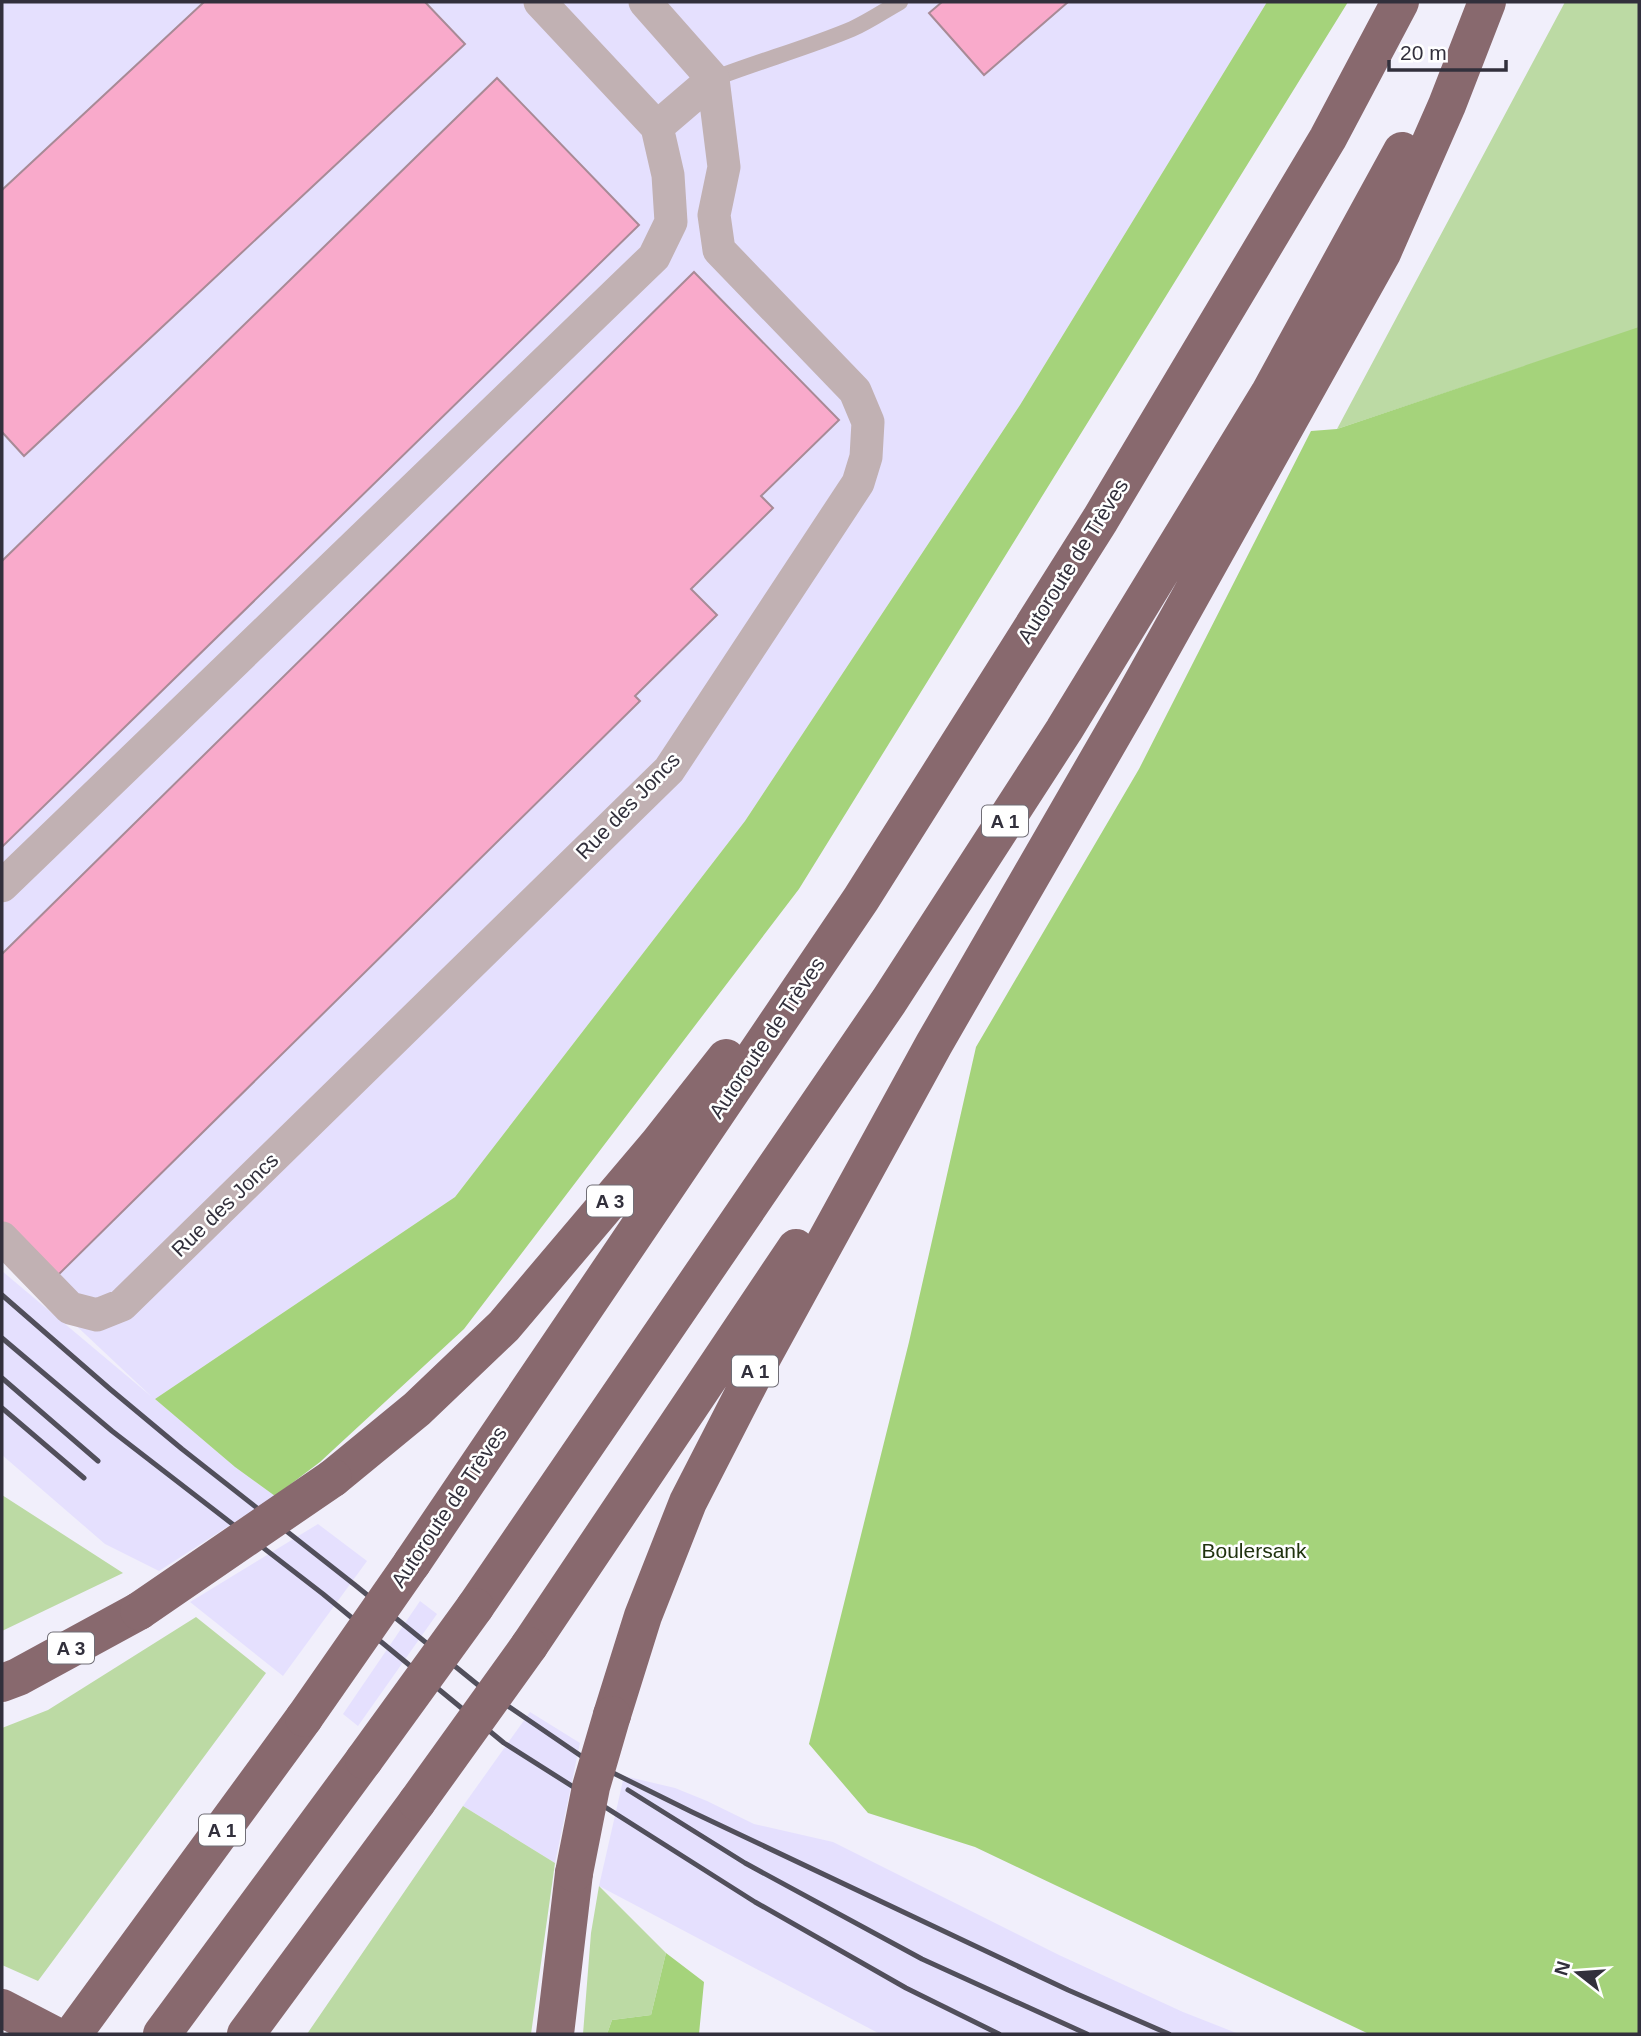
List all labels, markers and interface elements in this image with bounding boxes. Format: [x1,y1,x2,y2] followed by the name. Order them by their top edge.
[1389,28,1506,72] scale bar
[1400,41,1447,64] text: 20 m
[1013,474,1132,647] street label: Autoroute de Trèves
[571,748,684,864] street label: Rue des Joncs
[982,806,1028,836] road number: A 1
[704,953,829,1123] street label: Autoroute de Trèves
[167,1148,283,1261] street label: Rue des Joncs
[587,1186,633,1217] road number: A 3
[732,1356,778,1386] road number: A 1
[386,1422,511,1592] street label: Autoroute de Trèves
[1201,1539,1307,1562] park label: Boulersank
[48,1632,94,1664] road number: A 3
[199,1814,245,1846] road number: A 1
[1543,1938,1613,2008] north arrow
[1550,1959,1574,1978] text: N

